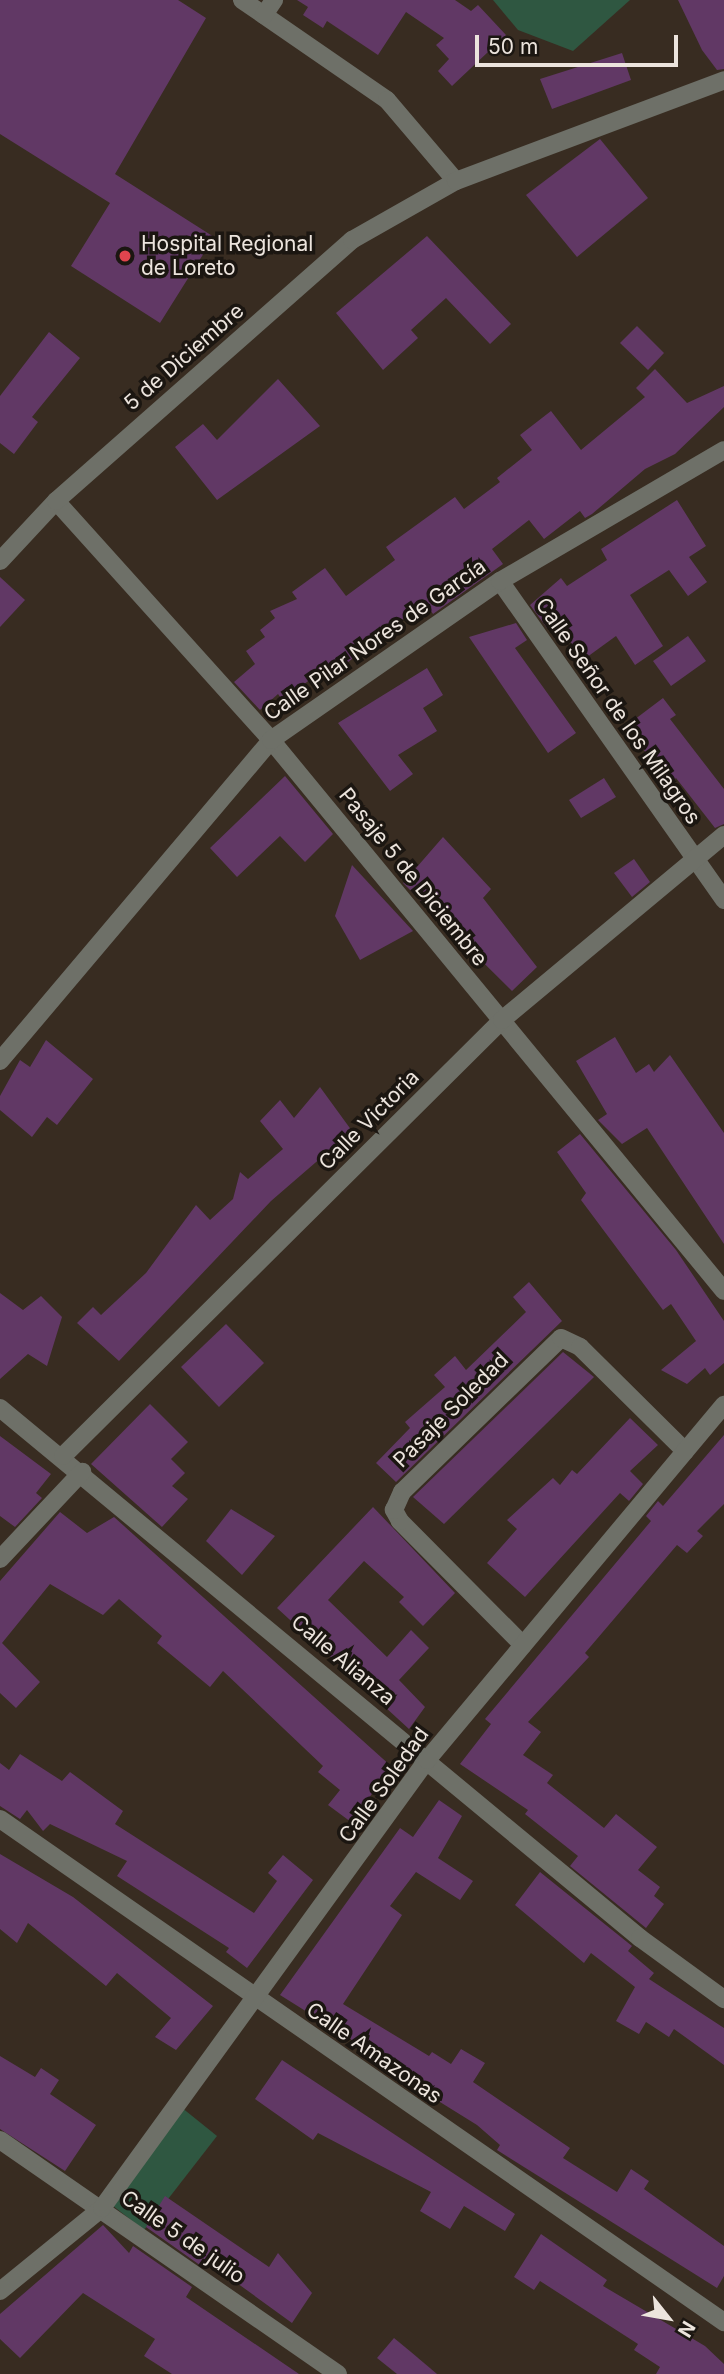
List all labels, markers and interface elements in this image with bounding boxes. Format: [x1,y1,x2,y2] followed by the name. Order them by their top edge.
[479,21,682,65] scale bar
[488,34,538,59] text: 50 m
[141,231,313,281] place label: Hospital Regional de Loreto
[115,246,135,266] marker: Hospital Regional de Loreto
[119,298,249,416] street label: 5 de Diciembre
[259,554,491,726] street label: Calle Pilar Nores de García
[530,593,706,829] street label: Calle Señor de los Milagros
[333,783,493,971] street label: Pasaje 5 de Diciembre
[314,1065,424,1175] street label: Calle Victoria
[388,1347,514,1473] street label: Pasaje Soledad
[286,1609,400,1711] street label: Calle Alianza
[334,1722,434,1848] street label: Calle Soledad
[302,1997,446,2109] street label: Calle Amazonas
[116,2185,250,2289] street label: Calle 5 de julio
[633,2283,703,2353] north arrow
[673,2317,700,2341] text: N

